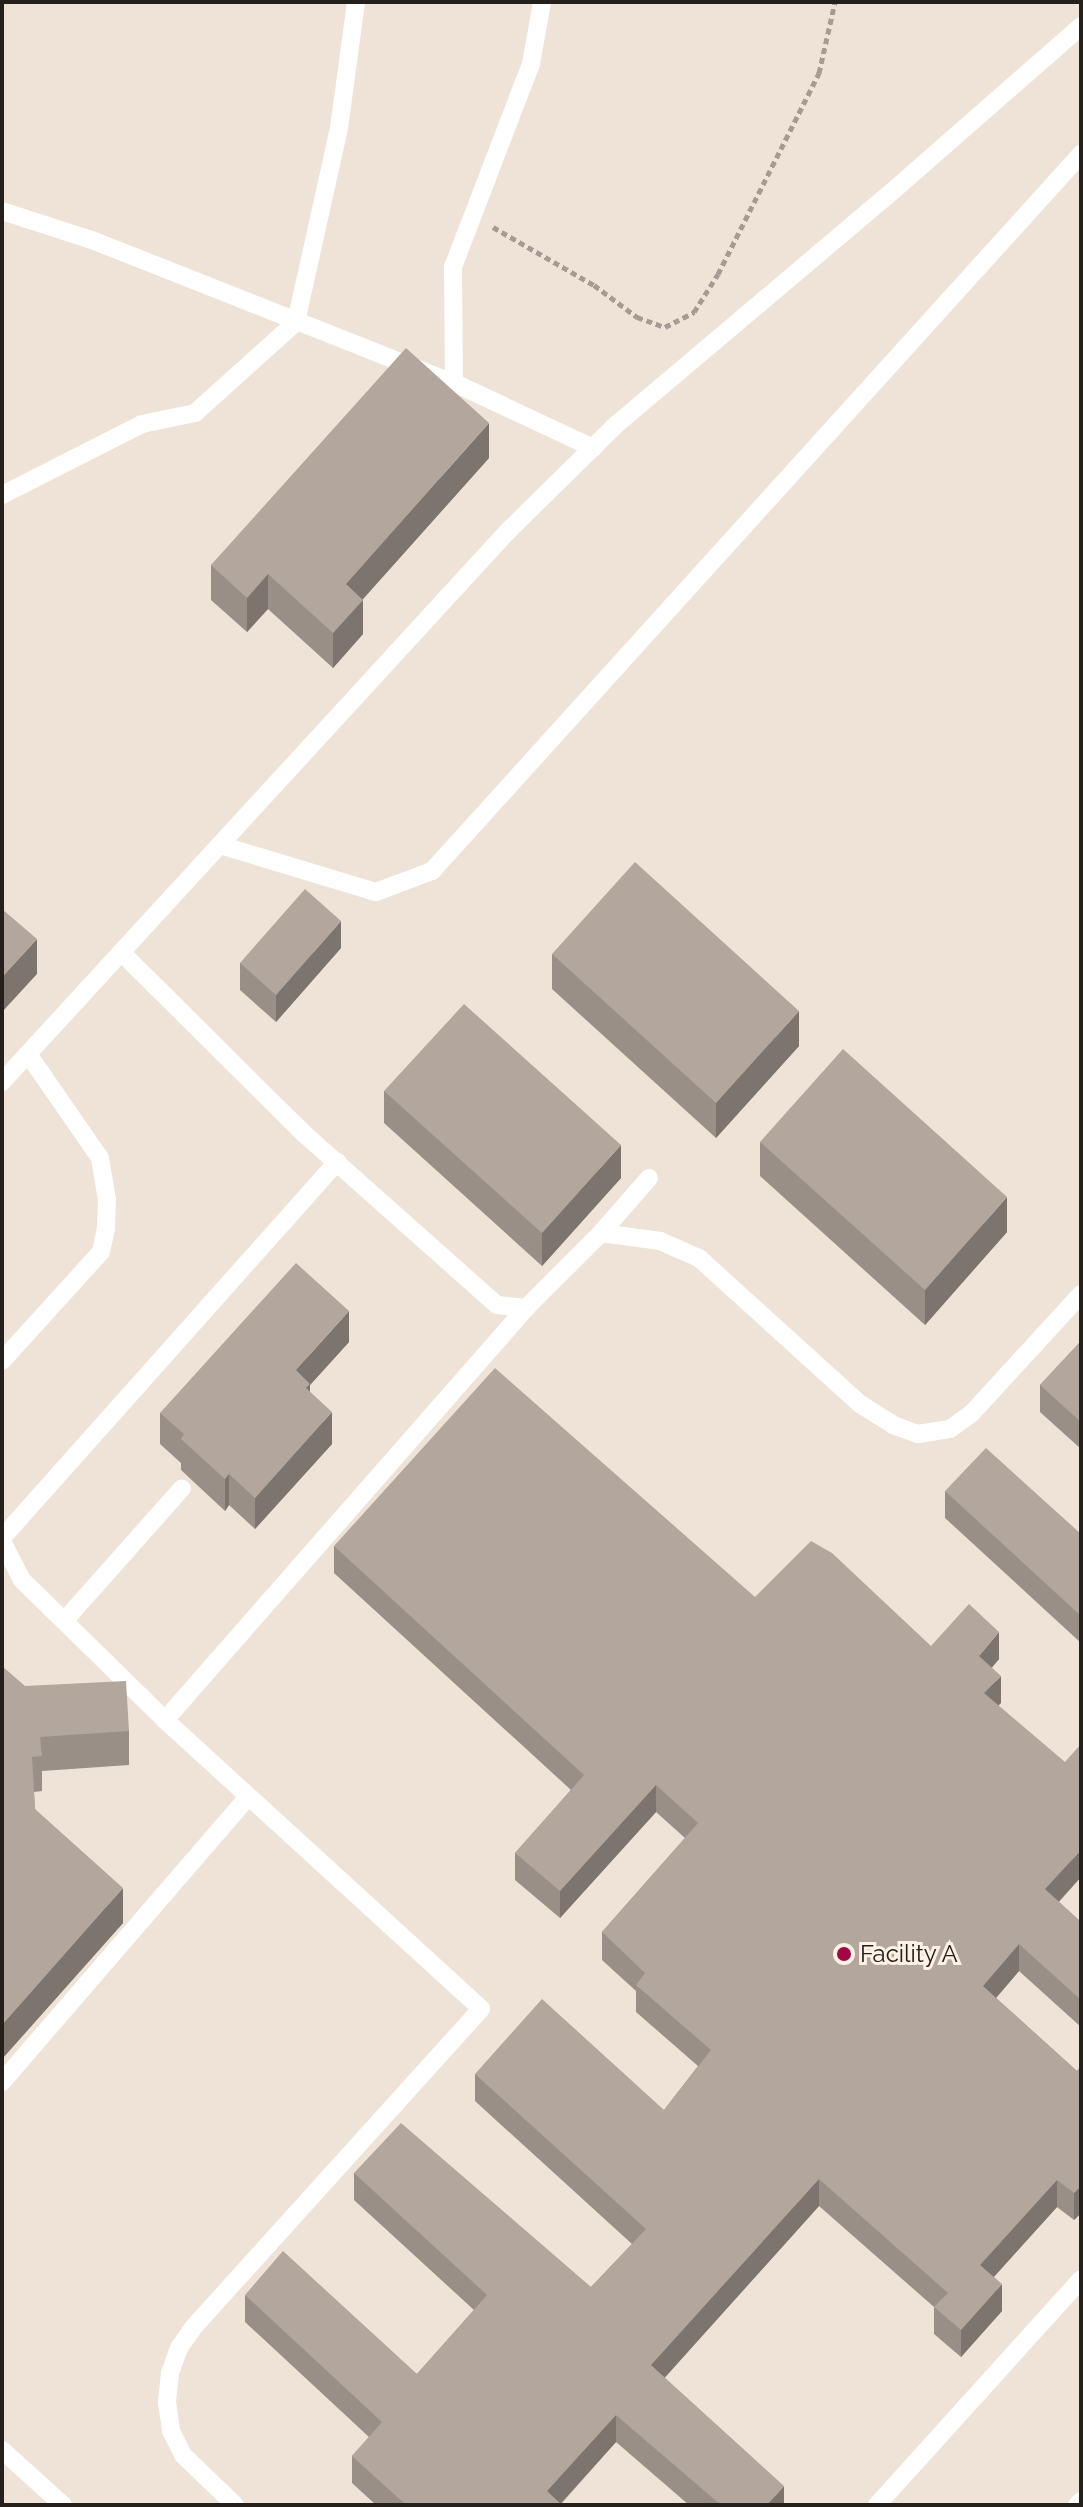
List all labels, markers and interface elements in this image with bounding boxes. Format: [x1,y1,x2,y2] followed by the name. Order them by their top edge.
[860,1940,959,1968] place label: Facility A
[835,1945,853,1963] marker: Facility A

